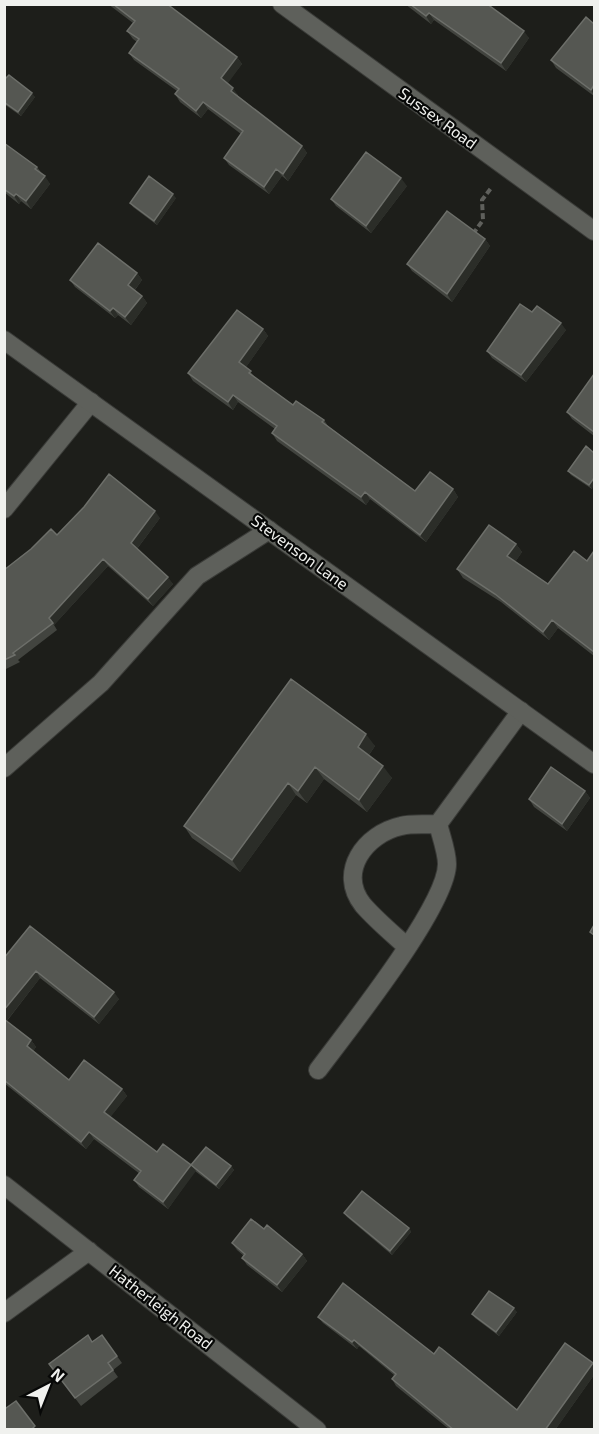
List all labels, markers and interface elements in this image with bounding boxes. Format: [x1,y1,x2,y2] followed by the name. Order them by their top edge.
[396,83,481,152] street label: Sussex Road
[248,510,352,593] street label: Stevenson Lane
[106,1260,217,1353] street label: Hatherleigh Road
[18,1356,78,1416] north arrow
[48,1364,69,1385] text: N

